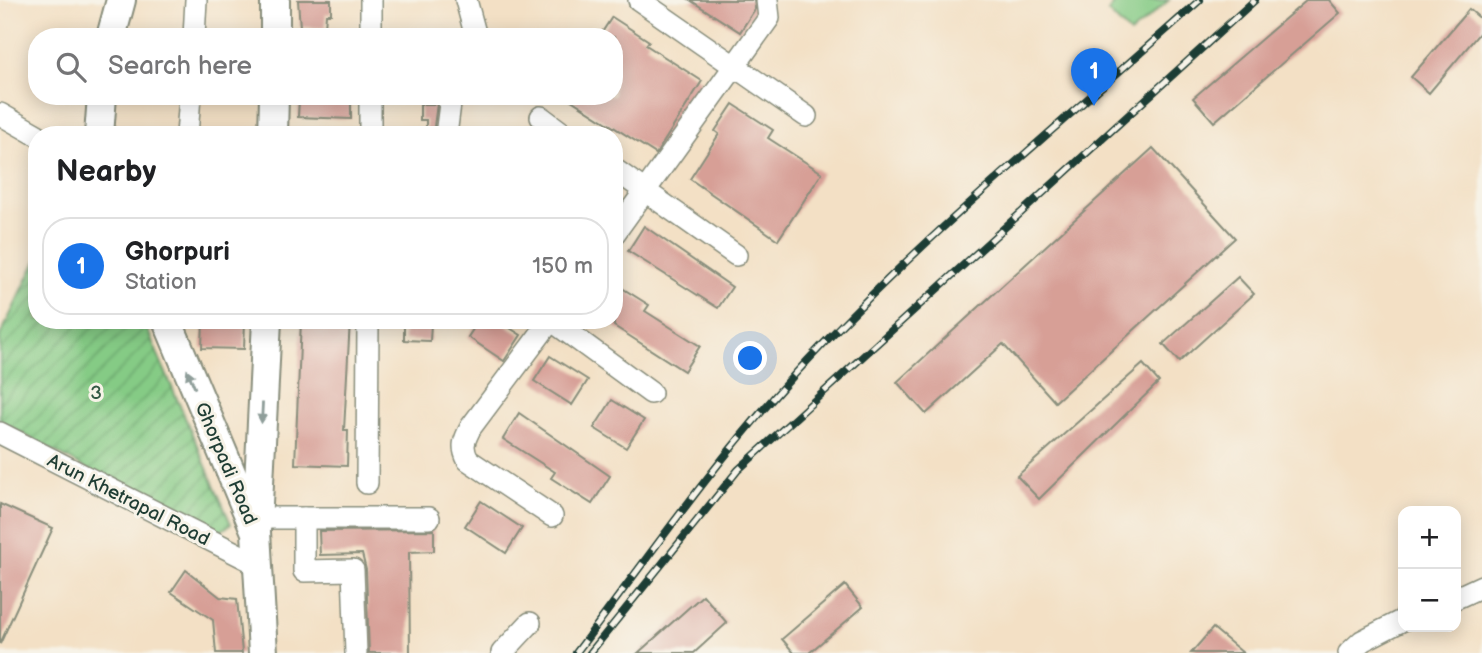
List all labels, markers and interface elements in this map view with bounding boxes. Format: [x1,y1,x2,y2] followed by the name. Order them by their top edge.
[28,28,623,105] search box
[52,48,90,86] icon: search
[1071,48,1117,106] pin: 1
[108,51,252,82] text: Search here
[56,154,156,190] text: Nearby
[125,237,230,268] text: Ghorpuri
[76,252,86,280] text: 1
[532,252,593,280] text: 150 m
[125,268,197,296] text: Station
[733,341,767,375] your location
[186,368,197,389] one-way arrow
[90,382,102,405] park label: 3
[190,399,262,528] street label: Ghorpadi Road
[257,402,268,424] one-way arrow
[43,449,213,551] street label: Arun Khetrapal Road
[1398,506,1461,632] map controls
[1398,506,1461,569] button: +
[1398,569,1461,632] button: −

